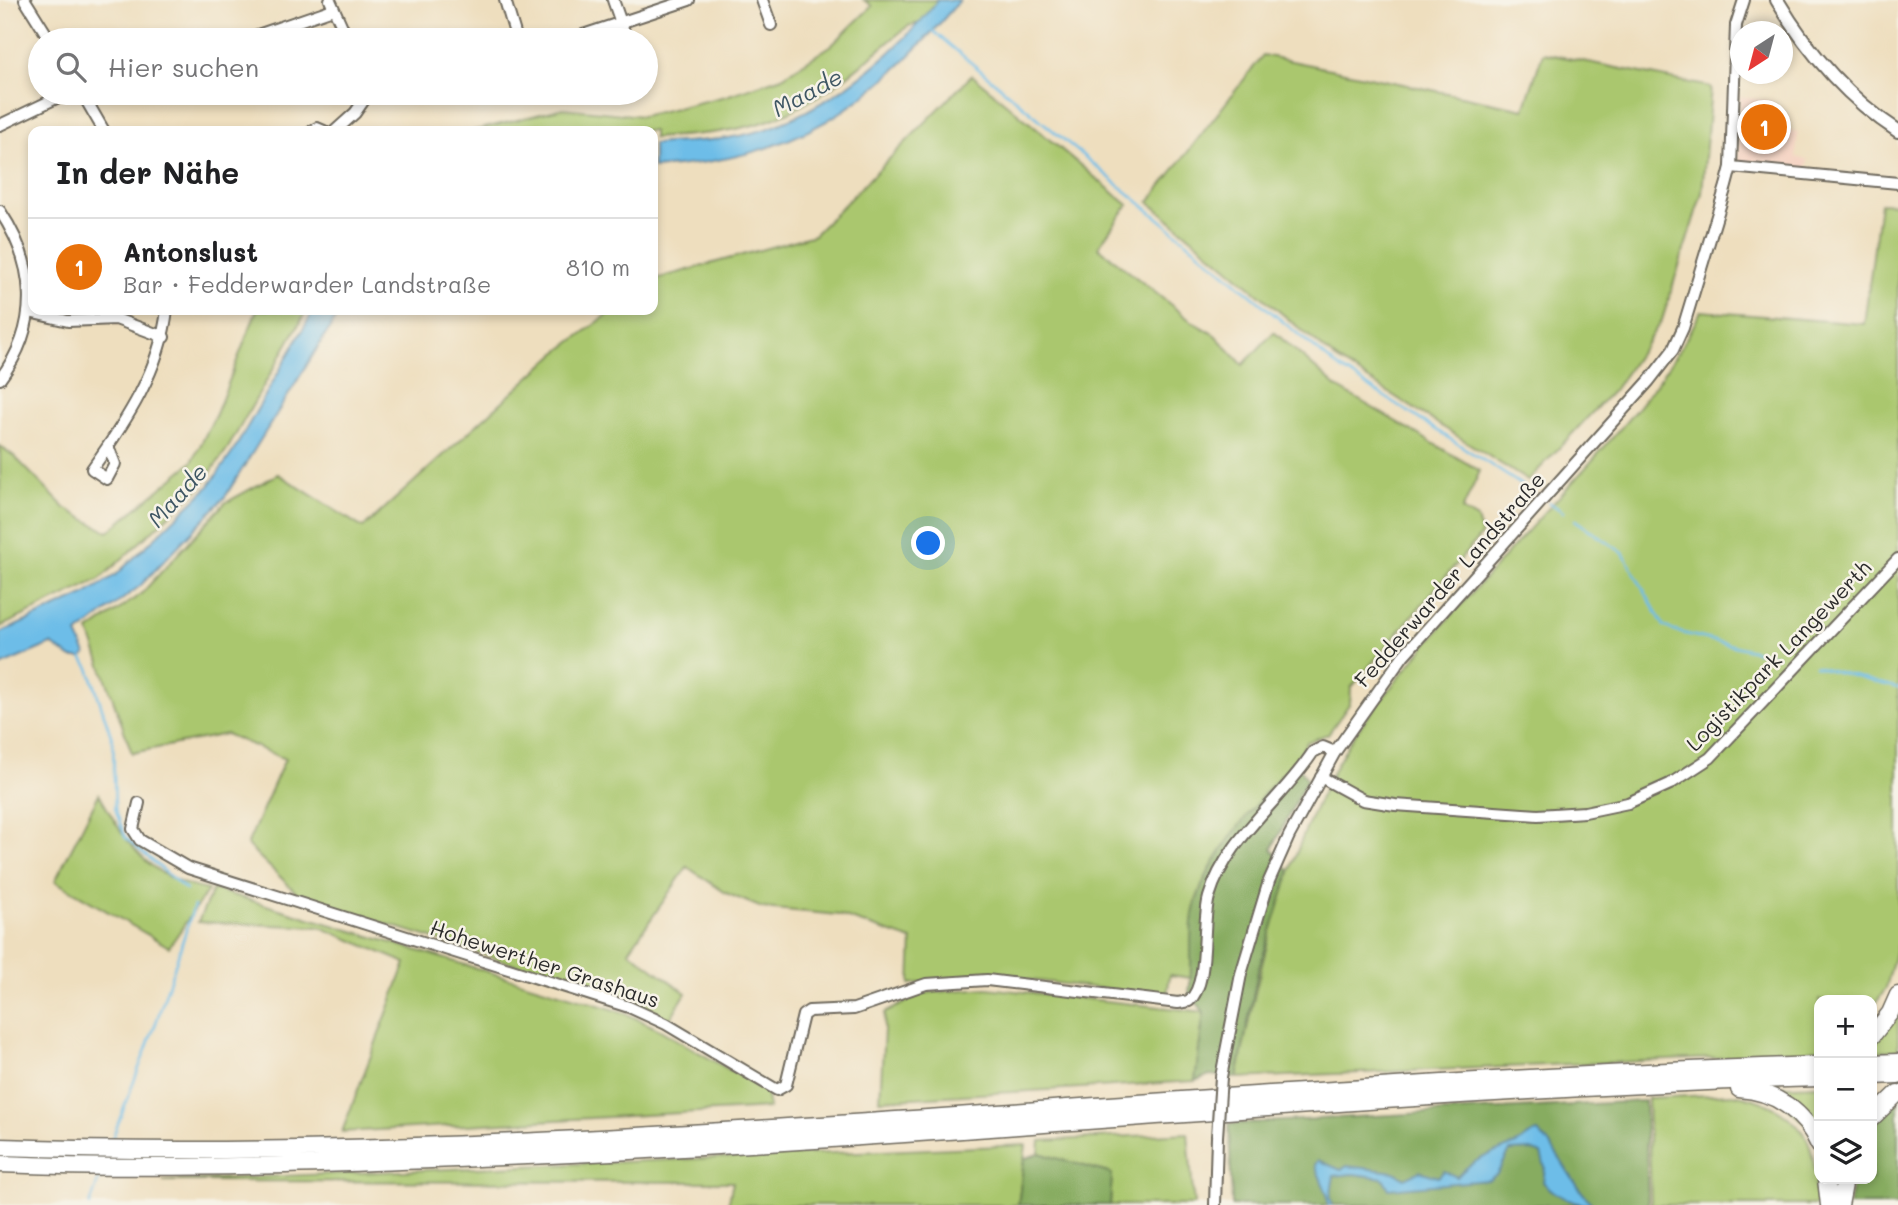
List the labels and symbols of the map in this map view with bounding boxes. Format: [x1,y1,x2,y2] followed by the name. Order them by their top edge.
[1730,21,1793,84] north arrow
[766,61,848,123] water label: Maade
[1741,101,1787,153] pin: 1
[140,457,214,533] water label: Maade
[1348,466,1550,692] street label: Fedderwarder Landstraße
[911,526,945,560] your location
[1680,554,1876,756] street label: Logistikpark Langewerth
[427,913,663,1013] street label: Hohewerther Grashaus

